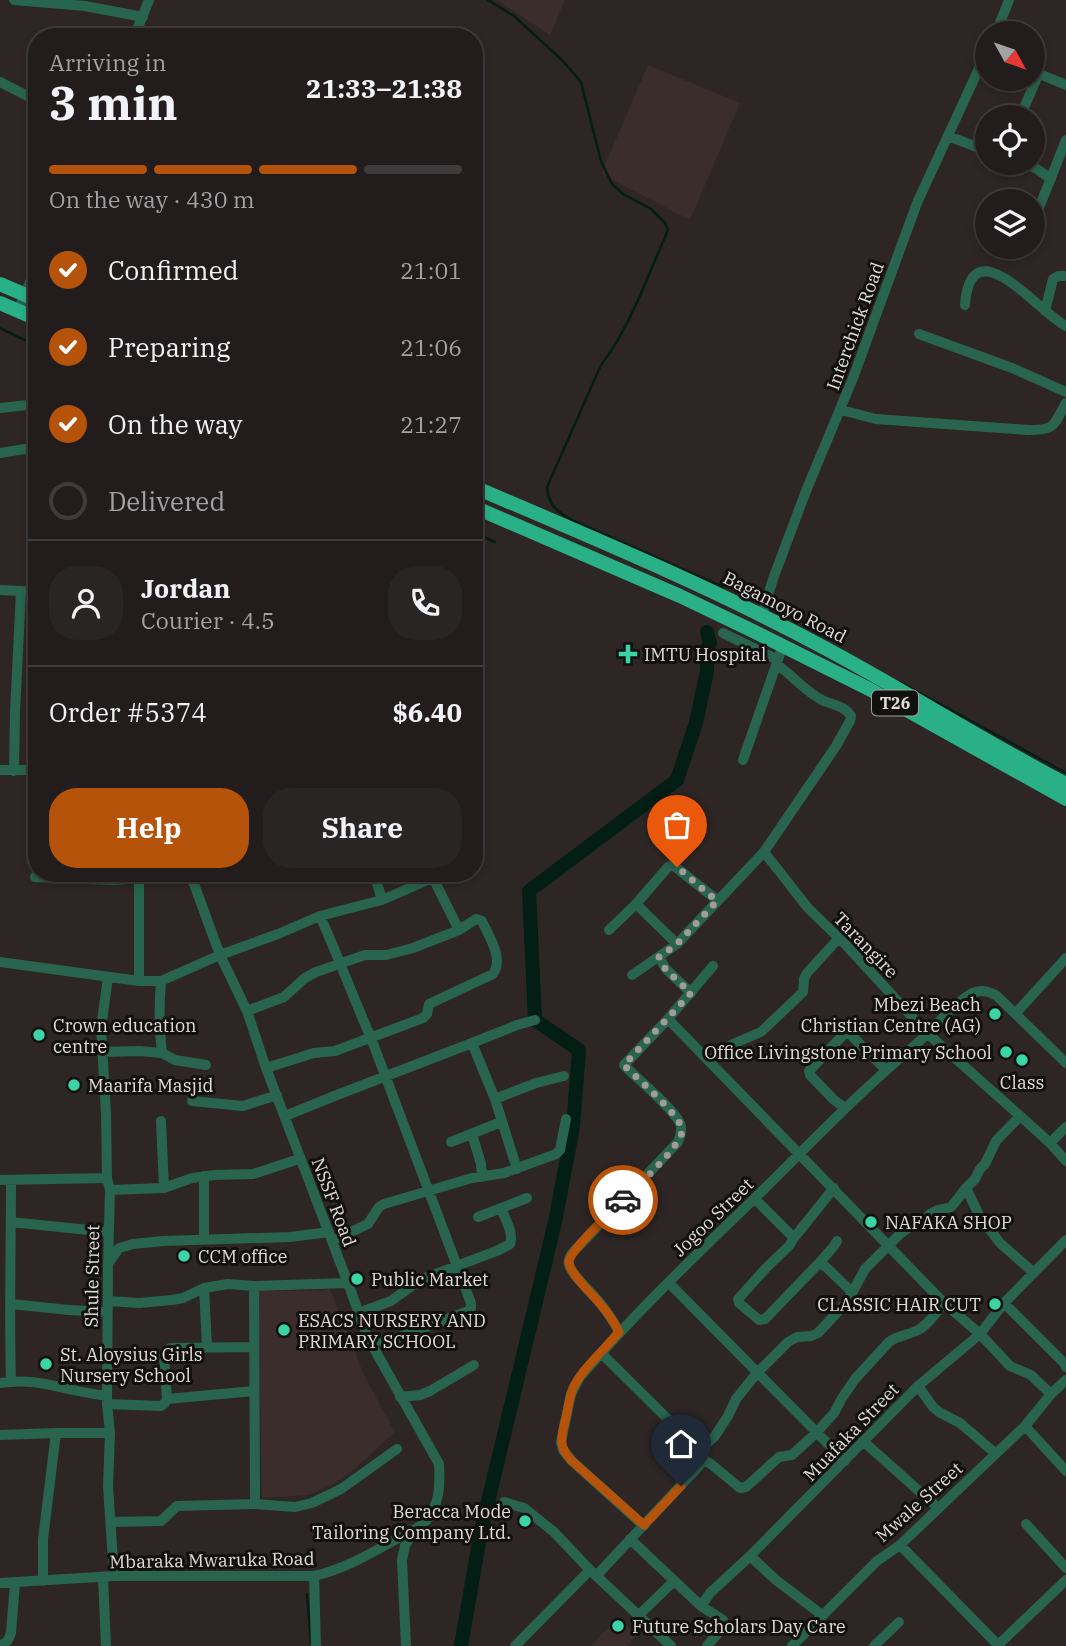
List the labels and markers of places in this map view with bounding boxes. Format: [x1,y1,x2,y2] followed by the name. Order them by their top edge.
[644,643,766,666] place label: IMTU Hospital
[618,644,638,664] marker: IMTU Hospital
[647,795,707,867] pin
[801,993,981,1037] place label: Mbezi Beach Christian Centre (AG)
[987,1006,1003,1022] marker: Mbezi Beach Christian Centre (AG)
[53,1014,197,1058] place label: Crown education centre
[31,1027,47,1043] marker: Crown education centre
[704,1041,992,1064] place label: Office Livingstone Primary School
[998,1044,1014,1060] marker: Office Livingstone Primary School
[1014,1052,1030,1068] marker: Class
[1000,1071,1044,1094] place label: Class
[88,1074,214,1097] place label: Maarifa Masjid
[66,1077,82,1093] marker: Maarifa Masjid
[885,1211,1012,1234] place label: NAFAKA SHOP
[863,1214,879,1230] marker: NAFAKA SHOP
[198,1245,287,1268] place label: CCM office
[176,1248,192,1264] marker: CCM office
[371,1268,488,1291] place label: Public Market
[349,1271,365,1287] marker: Public Market
[817,1293,981,1316] place label: CLASSIC HAIR CUT
[987,1296,1003,1312] marker: CLASSIC HAIR CUT
[298,1309,486,1353] place label: ESACS NURSERY AND PRIMARY SCHOOL
[276,1322,292,1338] marker: ESACS NURSERY AND PRIMARY SCHOOL
[60,1343,203,1387] place label: St. Aloysius Girls Nursery School
[38,1356,54,1372] marker: St. Aloysius Girls Nursery School
[651,1414,711,1486] pin
[312,1500,511,1544] place label: Beracca Mode Tailoring Company Ltd.
[517,1513,533,1529] marker: Beracca Mode Tailoring Company Ltd.
[632,1615,846,1638] place label: Future Scholars Day Care
[610,1618,626,1634] marker: Future Scholars Day Care

